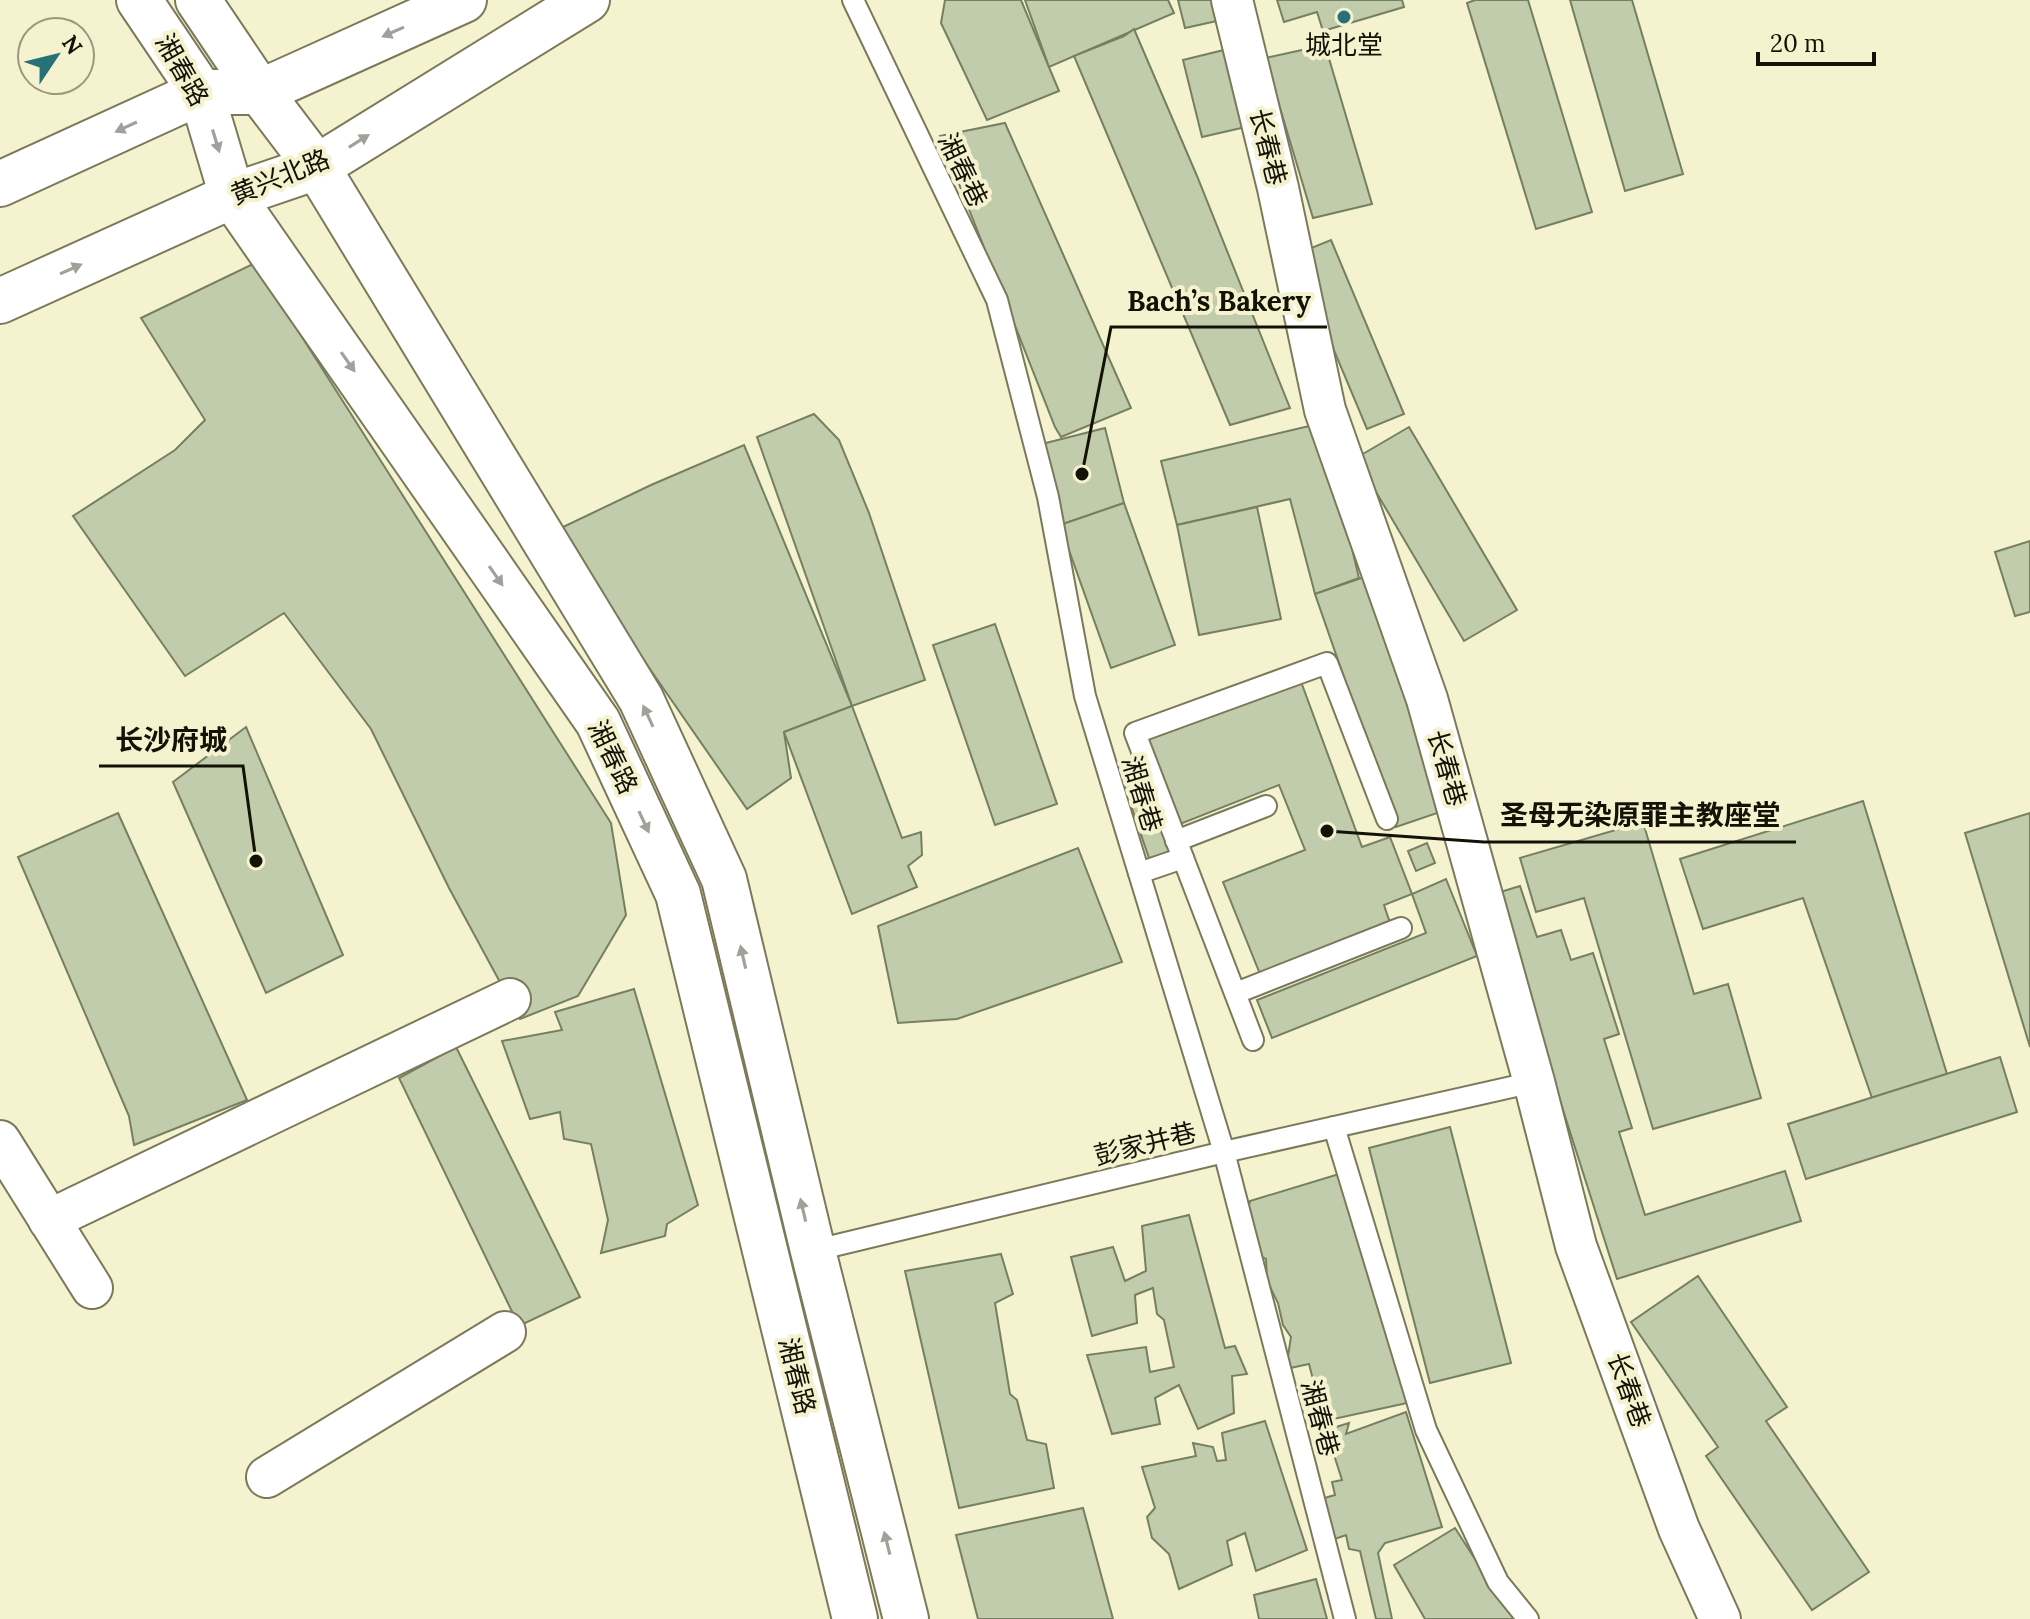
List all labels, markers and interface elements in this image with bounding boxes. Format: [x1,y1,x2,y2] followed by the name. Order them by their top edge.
[1335,8,1353,26] marker: 城北堂
[16,16,96,96] north arrow
[1758,16,1874,66] scale bar
[381,25,405,39] one-way arrow
[149,28,216,112] street label: 湘春路
[1305,28,1383,61] place label: 城北堂
[1770,28,1826,59] text: 20 m
[56,30,89,60] text: N
[1243,105,1294,189] street label: 长春巷
[114,120,137,134] one-way arrow
[932,127,995,212] street label: 湘春巷
[210,130,223,154] one-way arrow
[348,134,370,148] one-way arrow
[225,142,334,211] street label: 黄兴北路
[59,262,83,276] one-way arrow
[1111,275,1327,327] callout: Bach’s Bakery
[1127,283,1312,319] text: Bach’s Bakery
[340,352,355,373] one-way arrow
[488,565,503,586] one-way arrow
[642,704,655,727] one-way arrow
[99,714,243,766] callout: 长沙府城
[582,714,645,799] street label: 湘春路
[115,722,227,758] text: 长沙府城
[1421,726,1474,810] street label: 长春巷
[1115,752,1170,836] street label: 湘春巷
[1484,790,1796,842] callout: 圣母无染原罪主教座堂
[1500,797,1780,833] text: 圣母无染原罪主教座堂
[637,810,651,834] one-way arrow
[736,944,749,969] one-way arrow
[1090,1115,1199,1172] street label: 彭家并巷
[797,1197,809,1222] one-way arrow
[772,1334,823,1418] street label: 湘春路
[1601,1348,1658,1432] street label: 长春巷
[1294,1376,1347,1460] street label: 湘春巷
[880,1531,893,1556] one-way arrow

